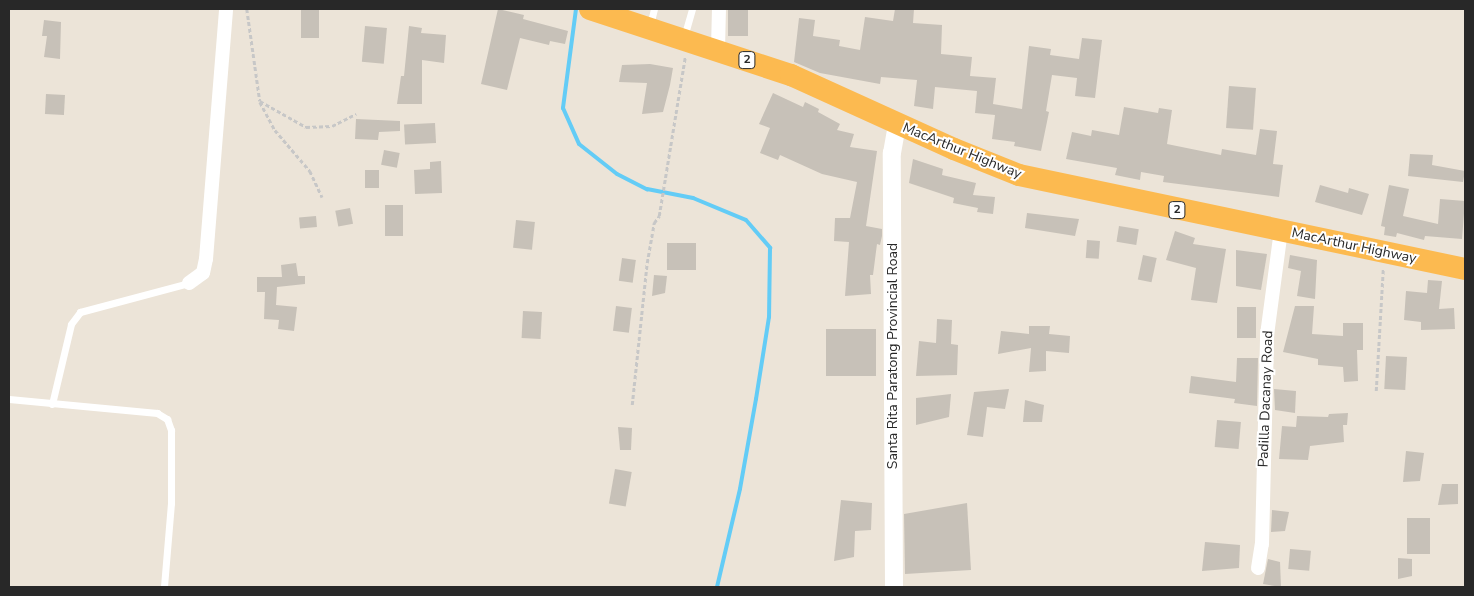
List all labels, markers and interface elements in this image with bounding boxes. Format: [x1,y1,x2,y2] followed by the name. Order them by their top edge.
[738,50,756,70] road number: 2
[900,119,1024,183] street label: MacArthur Highway
[1168,200,1186,220] road number: 2
[1290,225,1418,267] street label: MacArthur Highway
[885,243,901,469] street label: Santa Rita Paratong Provincial Road
[1255,330,1277,468] street label: Padilla Dacanay Road

